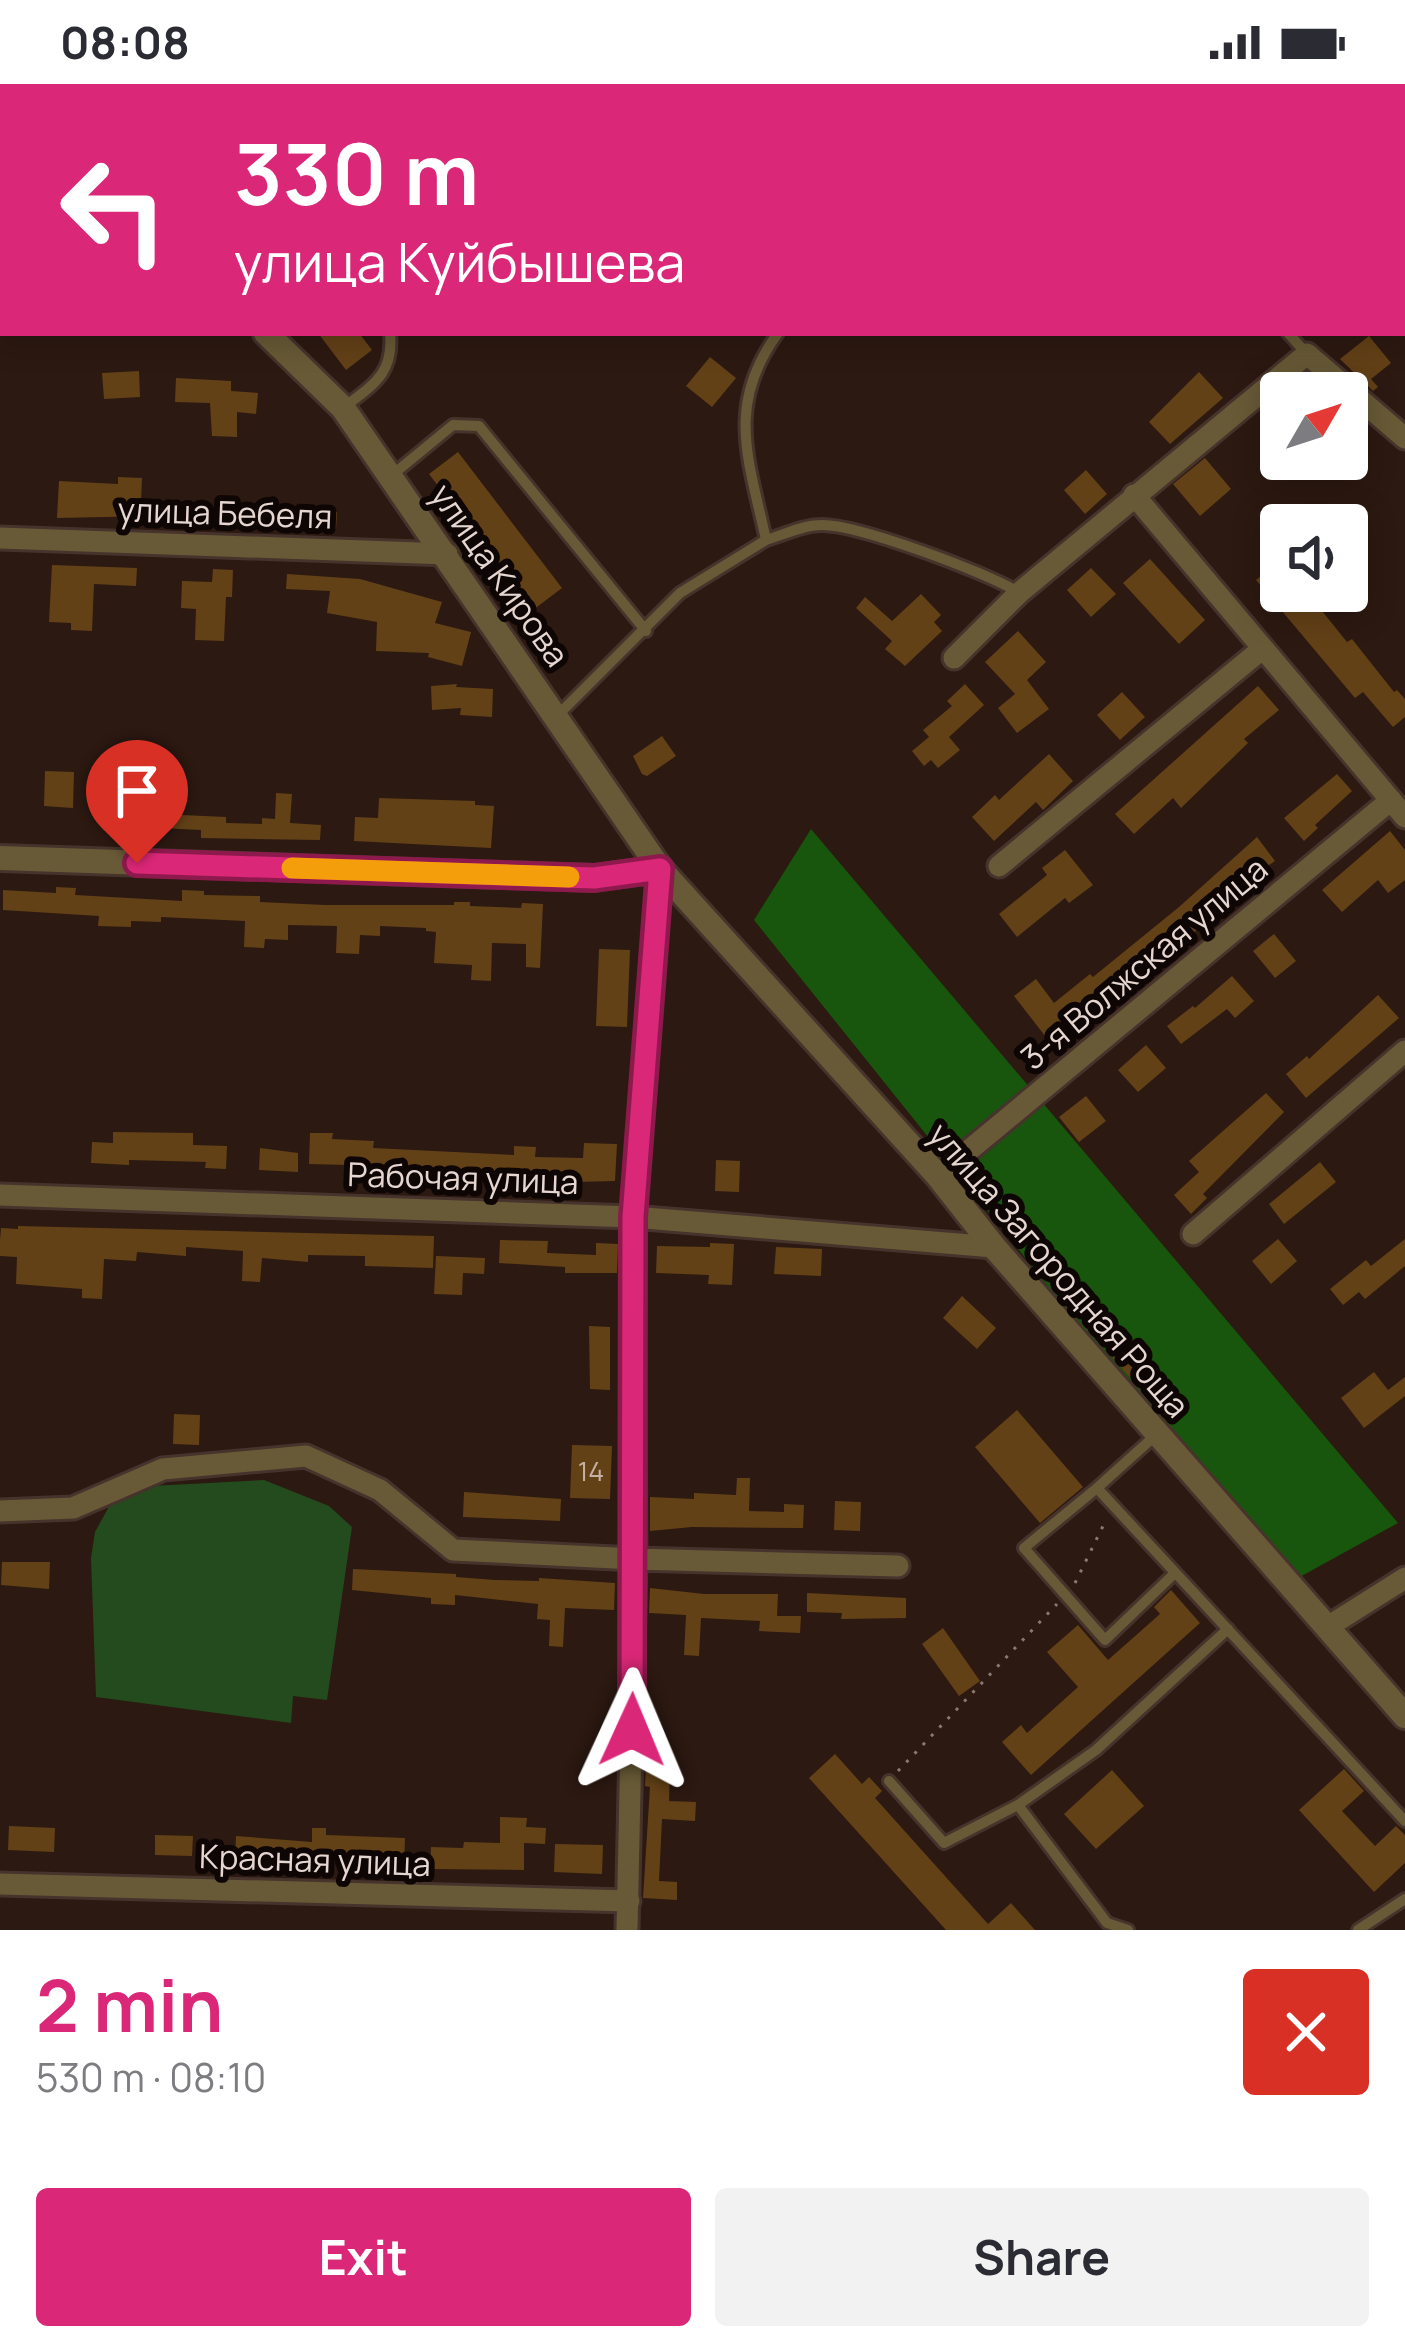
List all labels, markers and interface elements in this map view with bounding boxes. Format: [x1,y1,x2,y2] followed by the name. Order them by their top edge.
[60,11,190,73] text: 08:08
[234,115,479,230] text: 330 m
[36,132,192,288] icon: left
[234,224,685,298] text: улица Куйбышева
[1260,372,1368,480] north arrow
[1260,372,1368,612] map controls
[421,474,580,675] street label: улица Кирова
[117,486,333,539] street label: улица Бебеля
[1260,504,1368,612] button: sound
[86,740,188,863] pin
[104,758,170,824] icon: arrive
[1011,846,1277,1079] street label: 3-я Волжская улица
[919,1113,1200,1427] street label: улица Загородная Роща
[347,1151,579,1204] street label: Рабочая улица
[578,1452,604,1489] house number: 14
[569,1667,695,1793] position arrow
[198,1833,432,1886] street label: Красная улица
[36,1955,223,2054] text: 2 min
[1243,1969,1369,2095] button: close
[36,2050,266,2104] text: 530 m · 08:10
[36,2188,691,2326] button: Exit
[715,2188,1369,2326] button: Share

